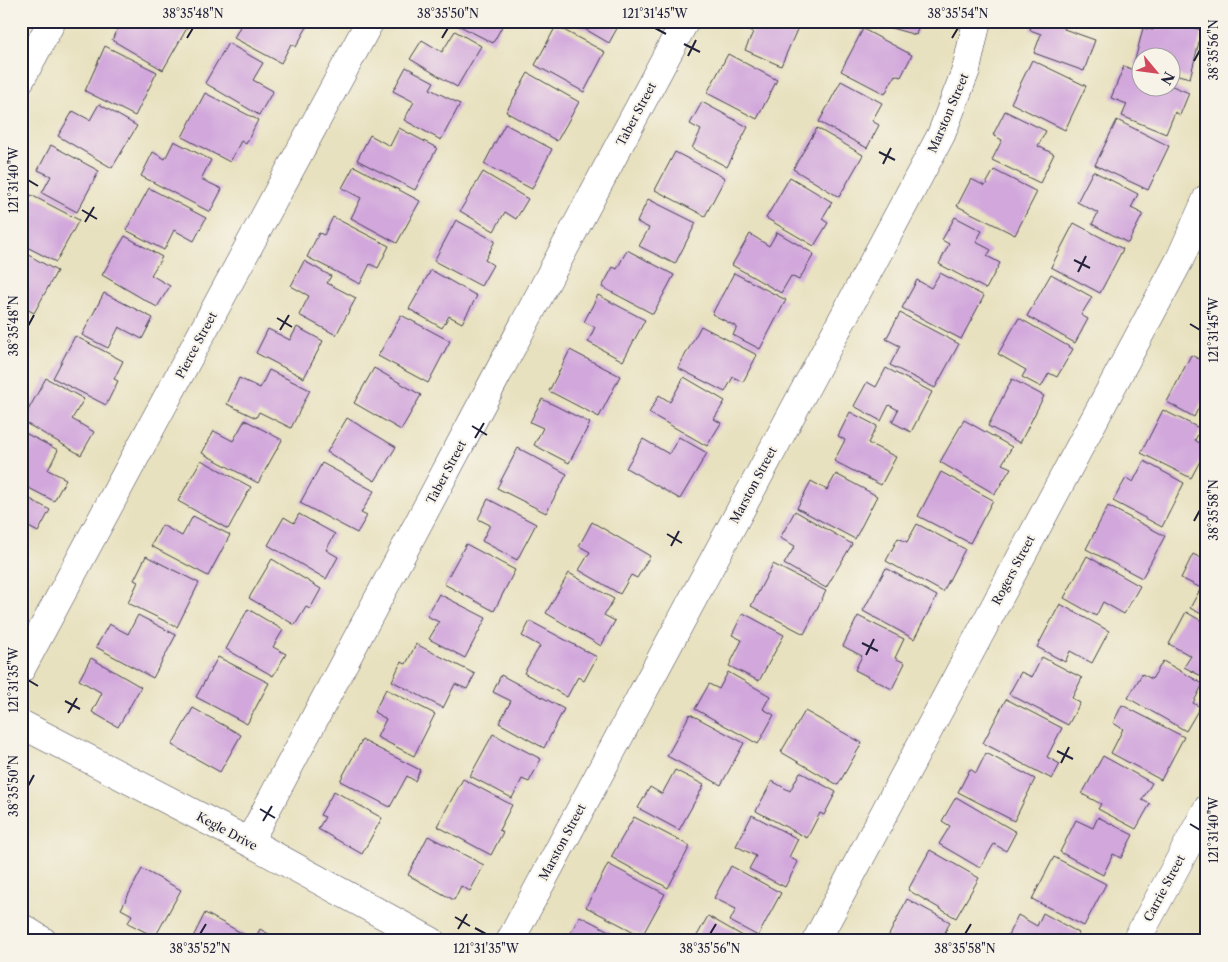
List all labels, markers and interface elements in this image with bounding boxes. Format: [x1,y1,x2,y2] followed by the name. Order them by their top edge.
[162,6,224,21] text: 38°35'48"N
[417,6,479,21] text: 38°35'50"N
[622,6,689,21] text: 121°31'45"W
[927,6,989,21] text: 38°35'54"N
[1206,19,1221,81] text: 38°35'56"N
[1130,48,1180,98] north arrow
[1157,69,1178,88] text: N
[925,70,972,155] street label: Marston Street
[613,79,659,149] street label: Taber Street
[6,146,21,213] text: 121°31'40"W
[6,295,21,357] text: 38°35'48"N
[1206,296,1221,363] text: 121°31'45"W
[172,308,220,381] street label: Pierce Street
[423,437,469,507] street label: Taber Street
[726,443,780,526] street label: Marston Street
[1206,479,1221,541] text: 38°35'58"N
[988,532,1038,607] street label: Rogers Street
[6,646,21,713] text: 121°31'35"W
[6,755,21,817] text: 38°35'50"N
[1206,796,1221,863] text: 121°31'40"W
[535,800,589,883] street label: Marston Street
[194,809,260,853] street label: Kegle Drive
[1140,851,1188,924] street label: Carrie Street
[169,941,231,956] text: 38°35'52"N
[453,941,520,956] text: 121°31'35"W
[679,941,741,956] text: 38°35'56"N
[934,941,996,956] text: 38°35'58"N

